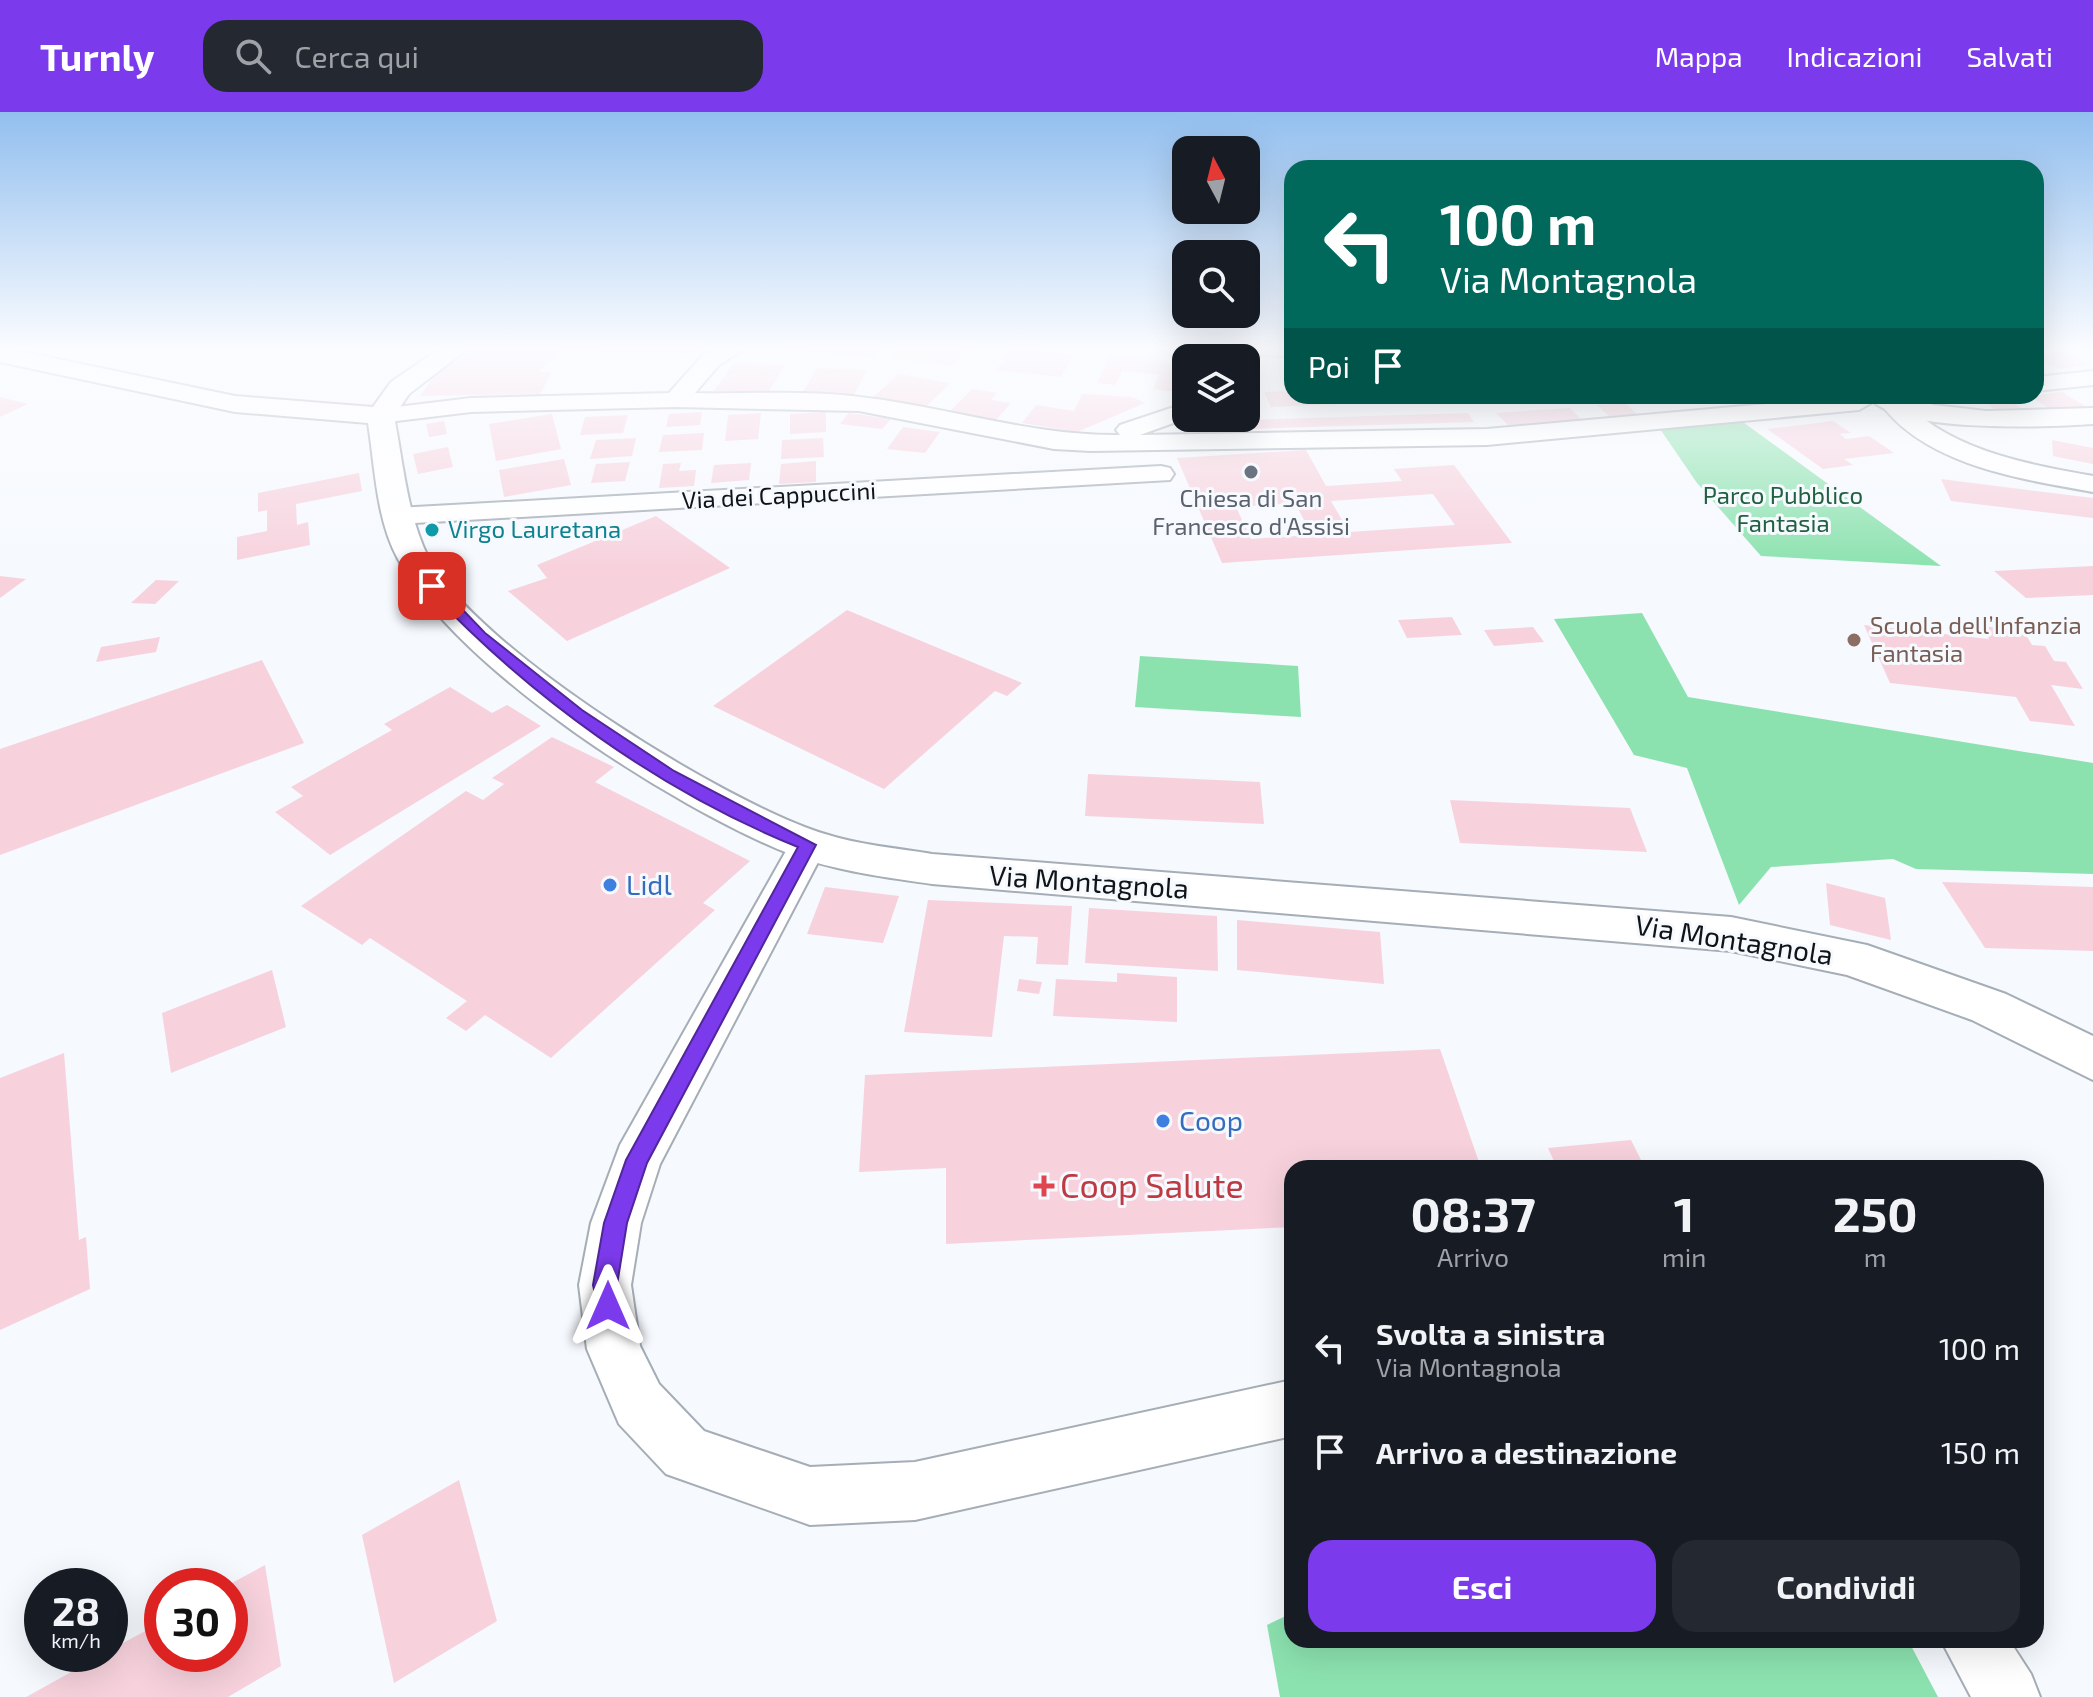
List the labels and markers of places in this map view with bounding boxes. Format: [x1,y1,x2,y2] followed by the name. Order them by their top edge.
[1242,463,1260,481] marker: Chiesa di San Francesco d'Assisi
[1152,483,1350,540] place label: Chiesa di San Francesco d'Assisi
[448,514,621,543] place label: Virgo Lauretana
[423,521,441,539] marker: Virgo Lauretana
[398,552,466,620] pin
[1870,610,2082,667] place label: Scuola dell’Infanzia Fantasia
[1845,631,1863,649] marker: Scuola dell’Infanzia Fantasia
[626,867,672,901] place label: Lidl
[601,876,619,894] marker: Lidl
[1179,1103,1243,1137] place label: Coop
[1154,1112,1172,1130] marker: Coop
[1060,1164,1244,1205] place label: Coop Salute
[1035,1177,1053,1195] marker: Coop Salute

